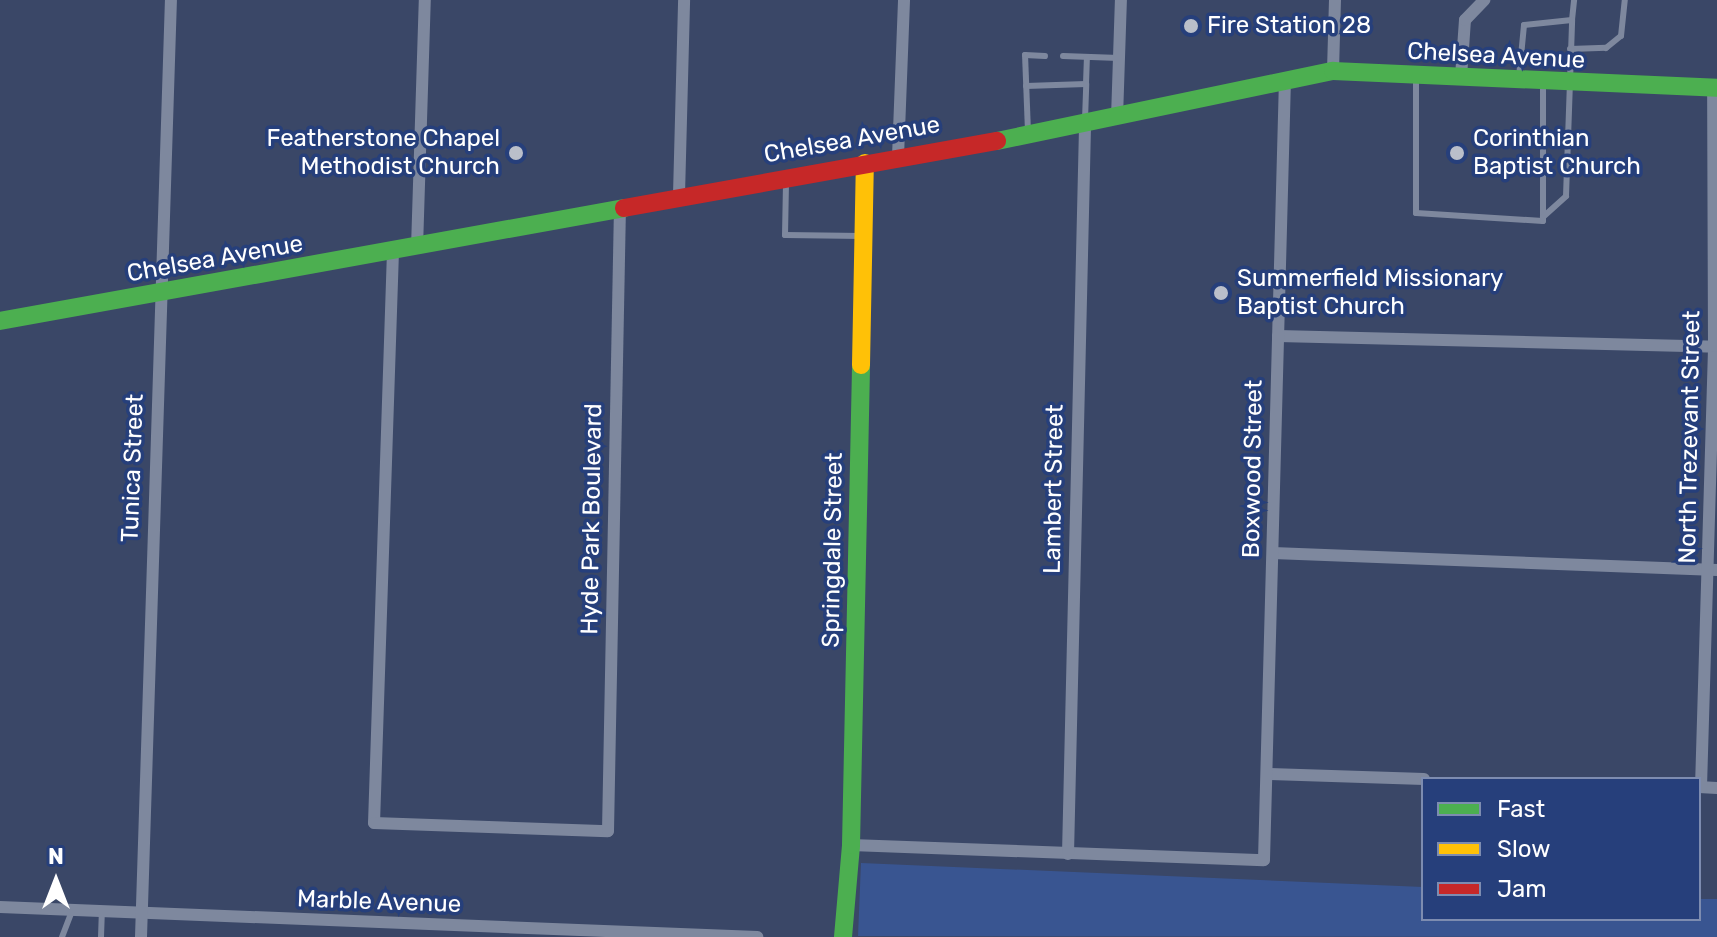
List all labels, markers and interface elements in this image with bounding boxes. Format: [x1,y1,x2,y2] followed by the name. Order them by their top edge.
[1207,12,1371,40] place label: Fire Station 28
[1182,17,1200,35] marker: Fire Station 28
[1406,37,1586,75] street label: Chelsea Avenue
[761,110,943,170] street label: Chelsea Avenue
[266,125,500,181] place label: Featherstone Chapel Methodist Church
[1473,125,1641,181] place label: Corinthian Baptist Church
[507,144,525,162] marker: Featherstone Chapel Methodist Church
[1448,144,1466,162] marker: Corinthian Baptist Church
[124,229,306,289] street label: Chelsea Avenue
[1237,265,1503,321] place label: Summerfield Missionary Baptist Church
[1212,284,1230,302] marker: Summerfield Missionary Baptist Church
[1673,310,1707,564] street label: North Trezevant Street
[1237,380,1269,558] street label: Boxwood Street
[116,393,150,543] street label: Tunica Street
[576,403,608,635] street label: Hyde Park Boulevard
[1038,404,1070,574] street label: Lambert Street
[817,452,849,648] street label: Springdale Street
[1421,777,1701,921] legend
[1497,795,1545,823] text: Fast
[1497,835,1550,863] text: Slow
[16,841,96,921] north arrow
[48,843,64,870] text: N
[1497,875,1547,903] text: Jam
[296,885,462,919] street label: Marble Avenue

